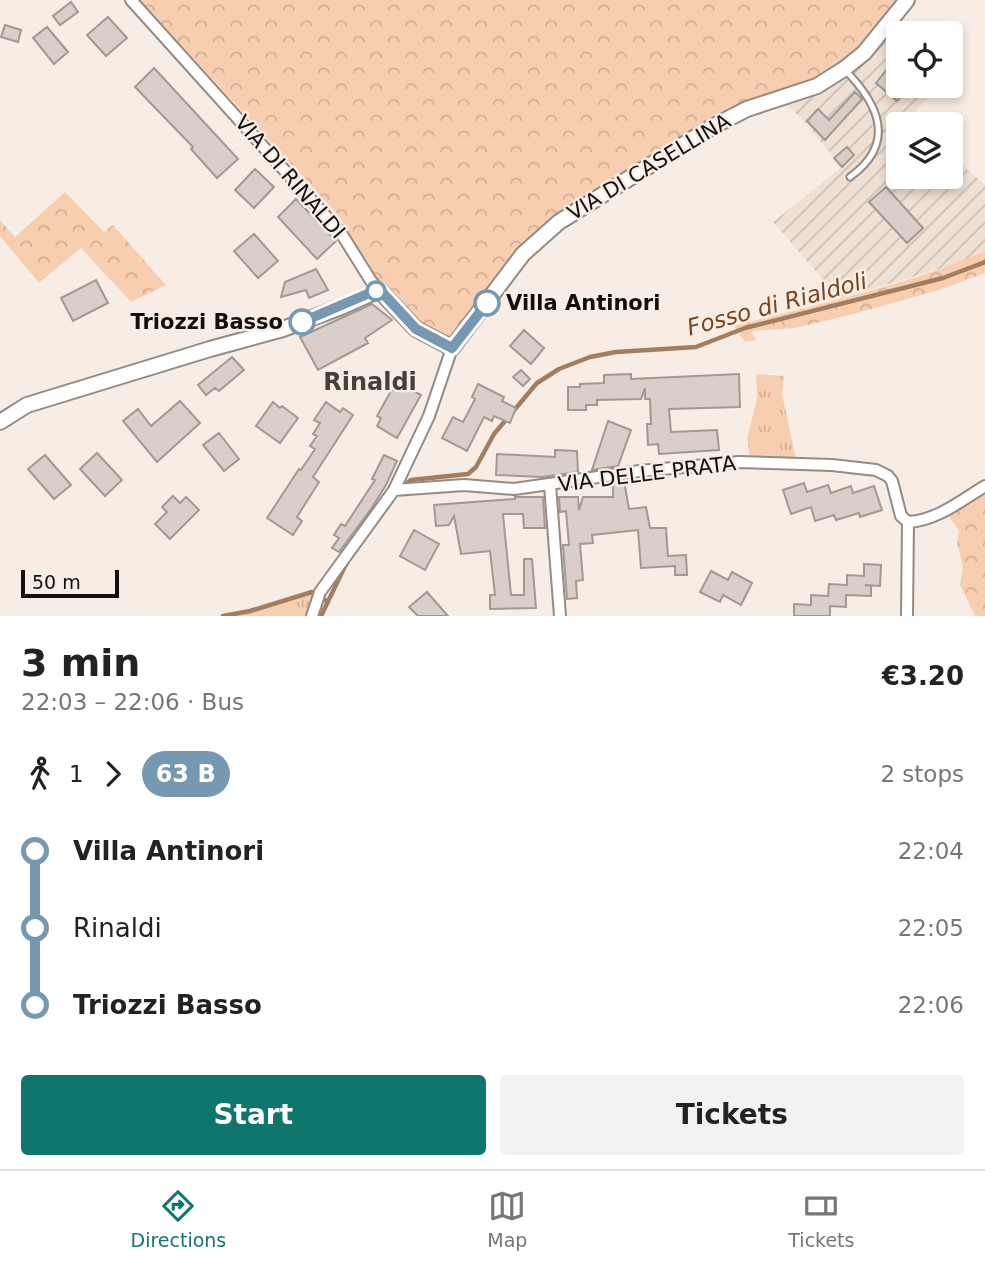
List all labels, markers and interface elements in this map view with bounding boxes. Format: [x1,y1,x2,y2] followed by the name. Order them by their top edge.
[886,21,963,189] map controls
[886,21,963,98] button: locate
[563,109,735,225] street label: VIA DI CASELLINA
[230,110,350,244] street label: VIA DI RINALDI
[886,112,963,189] button: layers
[684,267,870,341] water label: Fosso di Rialdoli
[366,281,386,301] unlabelled marker
[474,290,500,316] marker: Villa Antinori
[506,291,660,315] place label: Villa Antinori
[289,309,315,335] marker: Triozzi Basso
[130,310,283,334] place label: Triozzi Basso
[323,368,417,396] district label: Rinaldi
[557,451,738,497] street label: VIA DELLE PRATA
[21,567,119,599] scale bar
[32,571,81,593] text: 50 m
[21,641,140,685] text: 3 min
[882,661,964,691] text: €3.20
[21,689,244,715] text: 22:03 – 22:06 · Bus
[21,755,59,793] icon: walk
[94,755,132,793] icon: forward
[156,760,216,788] text: 63 B
[69,761,84,787] text: 1
[880,761,964,787] text: 2 stops
[73,836,264,866] text: Villa Antinori
[898,838,964,864] text: 22:04
[73,913,162,943] text: Rinaldi
[898,915,964,941] text: 22:05
[73,990,262,1020] text: Triozzi Basso
[898,992,964,1018] text: 22:06
[21,1075,486,1155] button: Start
[500,1075,964,1155] button: Tickets
[131,1187,226,1251] tab: Directions
[487,1187,527,1251] tab: Map
[788,1187,854,1251] tab: Tickets

